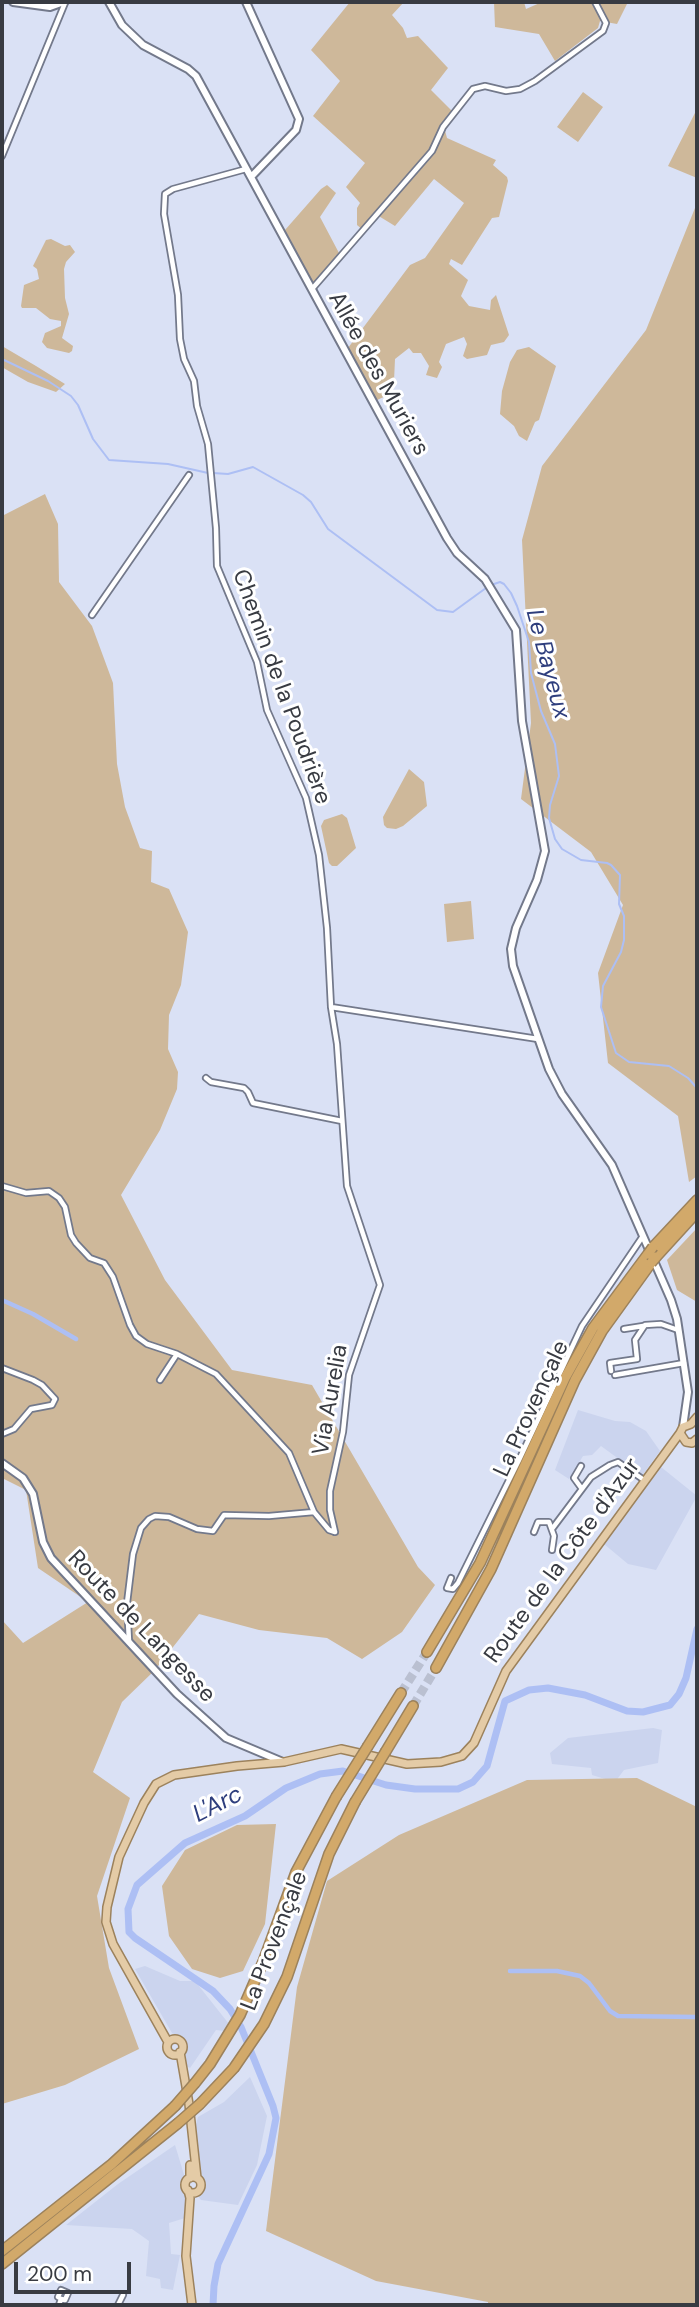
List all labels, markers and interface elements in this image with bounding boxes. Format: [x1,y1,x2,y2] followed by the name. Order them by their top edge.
[322,287,434,461] street label: Allée des Muriers
[226,566,336,808] street label: Chemin de la Poudrière
[519,606,575,722] water label: Le Bayeux
[488,1337,576,1481] street label: La Provençale
[308,1342,354,1458] street label: Via Aurelia
[479,1453,647,1669] street label: Route de la Côte d'Azur
[61,1545,221,1709] street label: Route de Langesse
[189,1780,247,1830] water label: L'Arc
[236,1867,314,2015] street label: La Provençale
[18,2248,135,2292] scale bar
[27,2260,92,2288] text: 200 m

